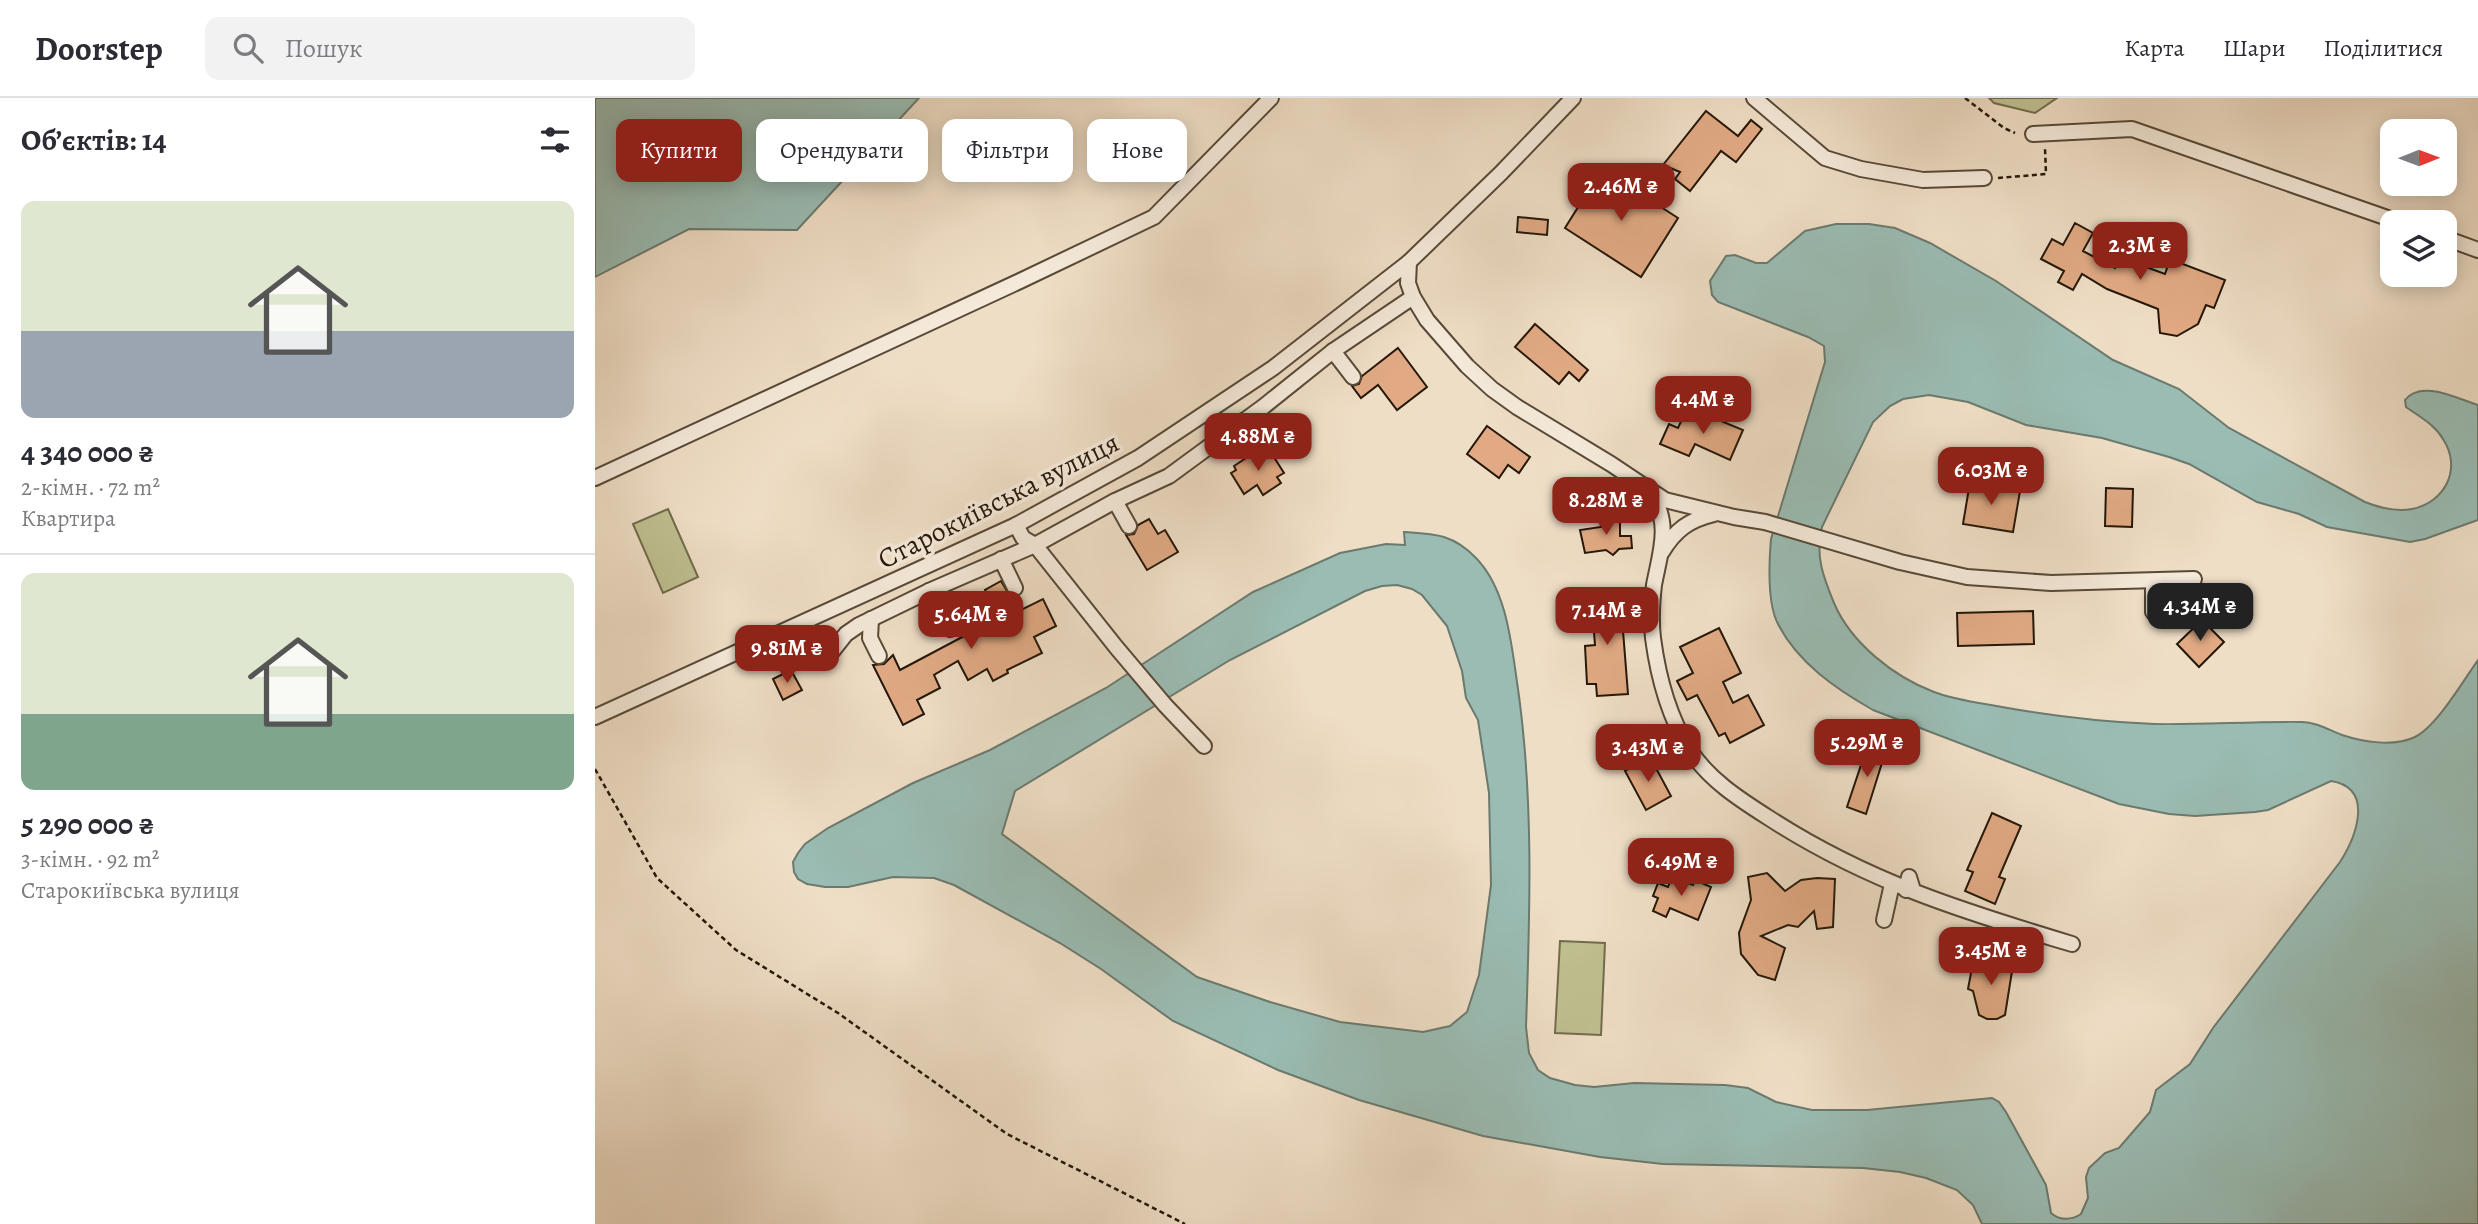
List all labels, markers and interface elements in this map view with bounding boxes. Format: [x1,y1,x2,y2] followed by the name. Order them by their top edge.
[205,17,695,80] search box
[35,26,163,71] text: Doorstep
[229,29,267,67] icon: search
[285,31,362,66] text: Пошук
[2124,32,2185,64] text: Карта
[2223,32,2286,64] text: Шари
[2324,32,2443,64] text: Поділитися
[616,119,742,182] chip: Купити
[756,119,928,182] chip: Орендувати
[942,119,1073,182] chip: Фільтри
[1087,119,1187,182] chip: Нове
[2380,119,2457,196] north arrow
[2380,119,2457,287] map controls
[21,120,167,160] text: Об’єктів: 14
[536,121,574,159] icon: filters
[1556,164,1686,223] pin: 2.46M ₴
[1584,170,1658,201] text: 2.46M ₴
[2380,210,2457,287] button: layers
[2083,222,2197,282] pin: 2.3M ₴
[2108,229,2172,260] text: 2.3M ₴
[235,247,361,373] icon: home
[1646,376,1760,436] pin: 4.4M ₴
[1671,383,1735,414] text: 4.4M ₴
[1193,414,1323,473] pin: 4.88M ₴
[1221,420,1295,451] text: 4.88M ₴
[871,424,1126,578] street label: Старокиївська вулиця
[21,432,154,472] text: 4 340 000 ₴
[1926,448,2056,507] pin: 6.03M ₴
[1954,454,2028,485] text: 6.03M ₴
[21,472,160,503] text: 2-кімн. · 72 m²
[1541,478,1671,537] pin: 8.28M ₴
[1568,484,1644,515] text: 8.28M ₴
[21,503,116,534] text: Квартира
[2135,584,2265,643] pin: 4.34M ₴
[1542,588,1672,647] pin: 7.14M ₴
[2163,590,2237,621] text: 4.34M ₴
[906,592,1036,651] pin: 5.64M ₴
[1572,594,1642,625] text: 7.14M ₴
[934,598,1008,629] text: 5.64M ₴
[235,619,361,745] icon: home
[722,626,852,685] pin: 9.81M ₴
[751,632,823,663] text: 9.81M ₴
[1802,720,1932,779] pin: 5.29M ₴
[1583,724,1713,784] pin: 3.43M ₴
[1830,726,1904,757] text: 5.29M ₴
[1612,731,1684,762] text: 3.43M ₴
[21,804,154,844] text: 5 290 000 ₴
[1616,838,1746,898] pin: 6.49M ₴
[21,844,159,875] text: 3-кімн. · 92 m²
[1644,845,1718,876] text: 6.49M ₴
[21,875,240,906] text: Старокиївська вулиця
[1926,928,2056,987] pin: 3.45M ₴
[1955,934,2027,965] text: 3.45M ₴

